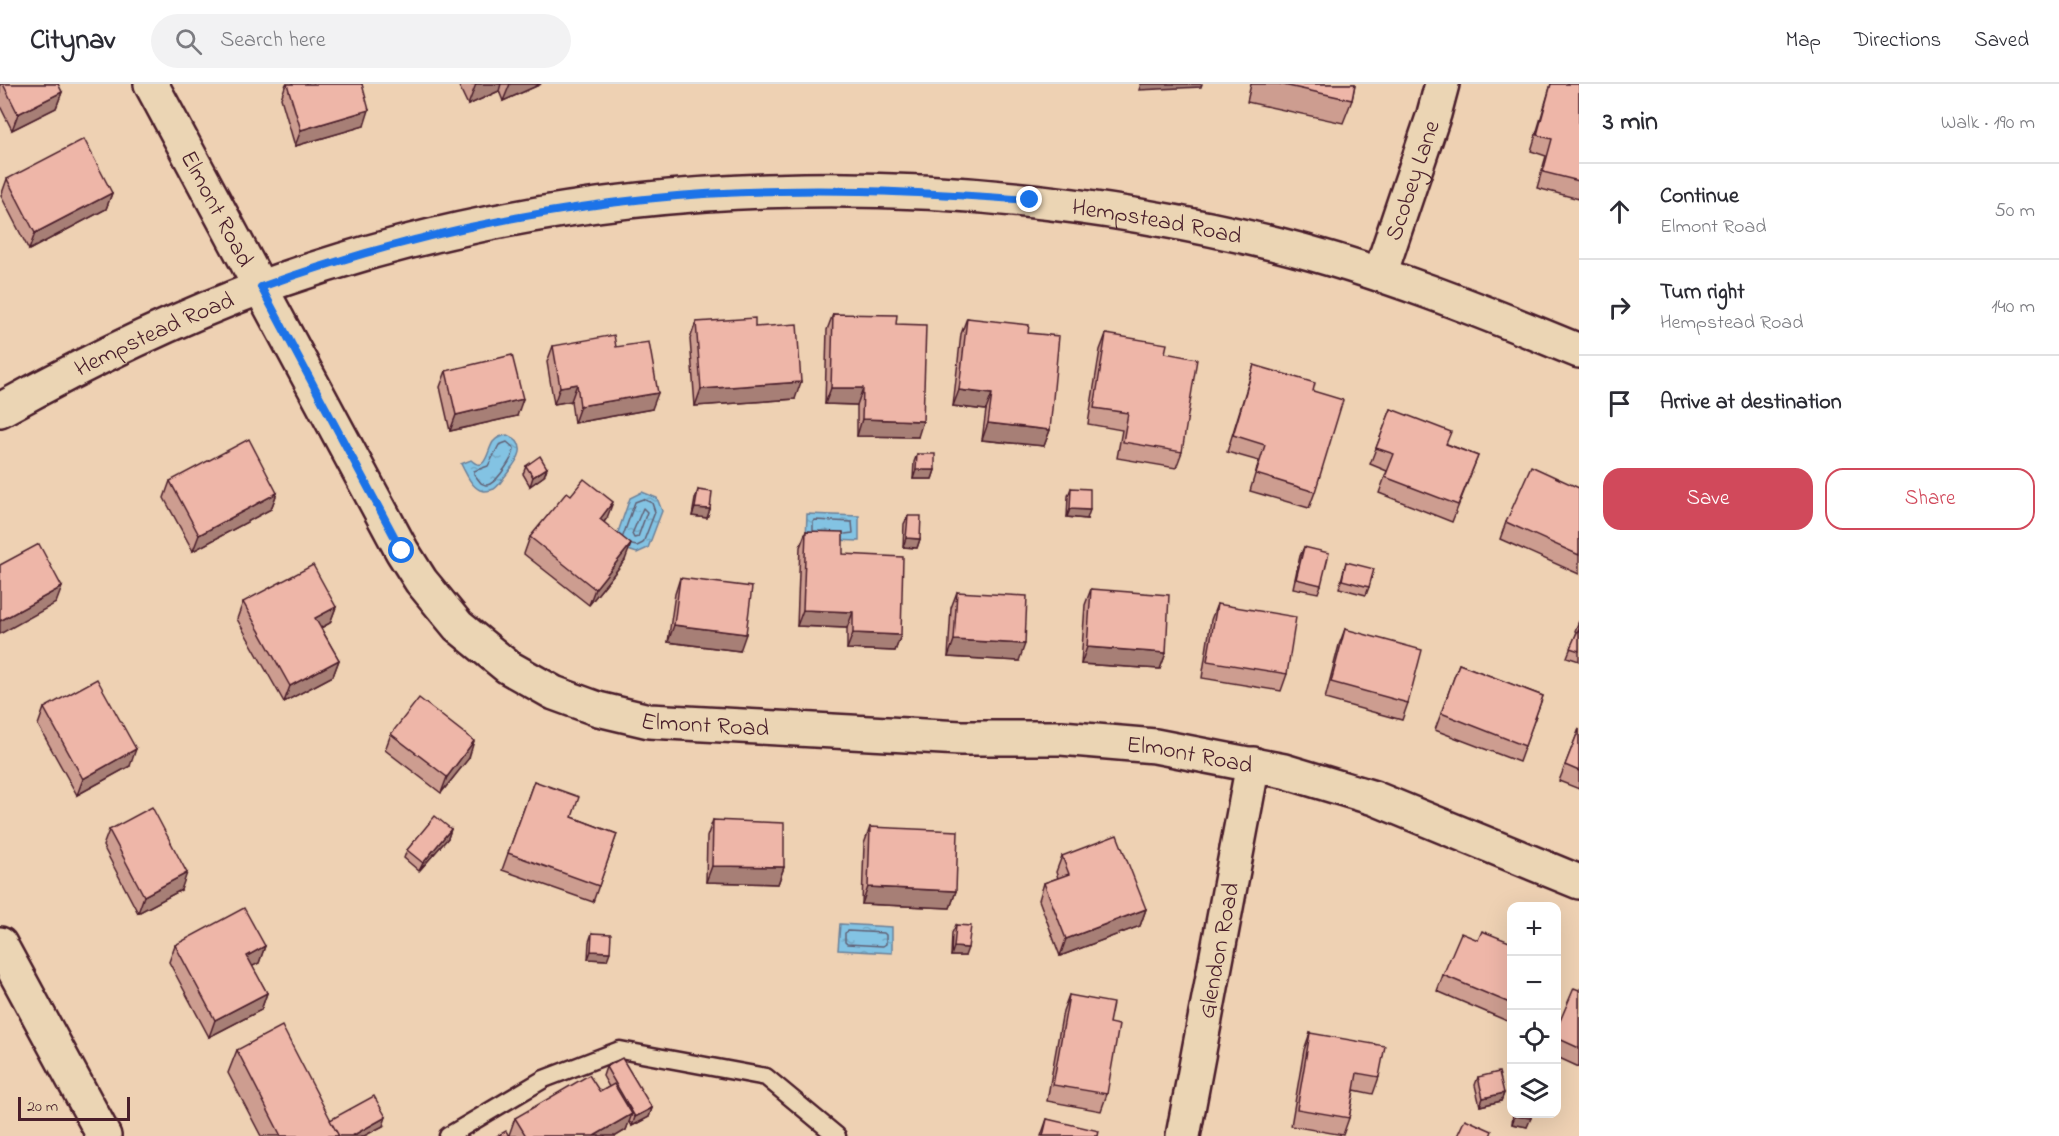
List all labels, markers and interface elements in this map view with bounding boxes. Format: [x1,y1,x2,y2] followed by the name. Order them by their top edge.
[151,14,571,68] search box
[30,21,115,62] text: Citynav
[172,25,205,58] icon: search
[220,25,326,57] text: Search here
[1785,26,1821,56] text: Map
[1854,26,1941,56] text: Directions
[1974,26,2029,56] text: Saved
[1603,104,1658,142] text: 3 min
[1941,109,2035,138] text: Walk · 190 m
[1377,116,1451,246] street label: Scobey Lane
[170,145,261,274] street label: Elmont Road
[1660,181,1739,213] text: Continue
[1016,186,1042,212] route end
[1070,191,1246,256] street label: Hempstead Road
[1603,195,1636,228] icon: ahead
[1994,197,2035,226] text: 50 m
[1660,213,1766,242] text: Elmont Road
[1660,277,1745,309] text: Turn right
[69,284,240,387] street label: Hempstead Road
[1603,291,1636,324] icon: right
[1991,293,2035,322] text: 140 m
[1660,309,1803,338] text: Hempstead Road
[1603,387,1636,420] icon: arrive
[1660,387,1842,419] text: Arrive at destination
[1603,468,1813,530] button: Save
[1825,468,2035,530] button: Share
[388,537,414,563] route start
[637,705,770,748] street label: Elmont Road
[1125,729,1256,785] street label: Elmont Road
[1190,879,1250,1022] street label: Glendon Road
[1507,902,1561,1118] map controls
[1507,902,1561,956] button: +
[1507,956,1561,1010] button: −
[1507,1010,1561,1064] button: locate
[1507,1064,1561,1118] button: layers
[18,1094,130,1122] scale bar
[27,1095,58,1119] text: 20 m

